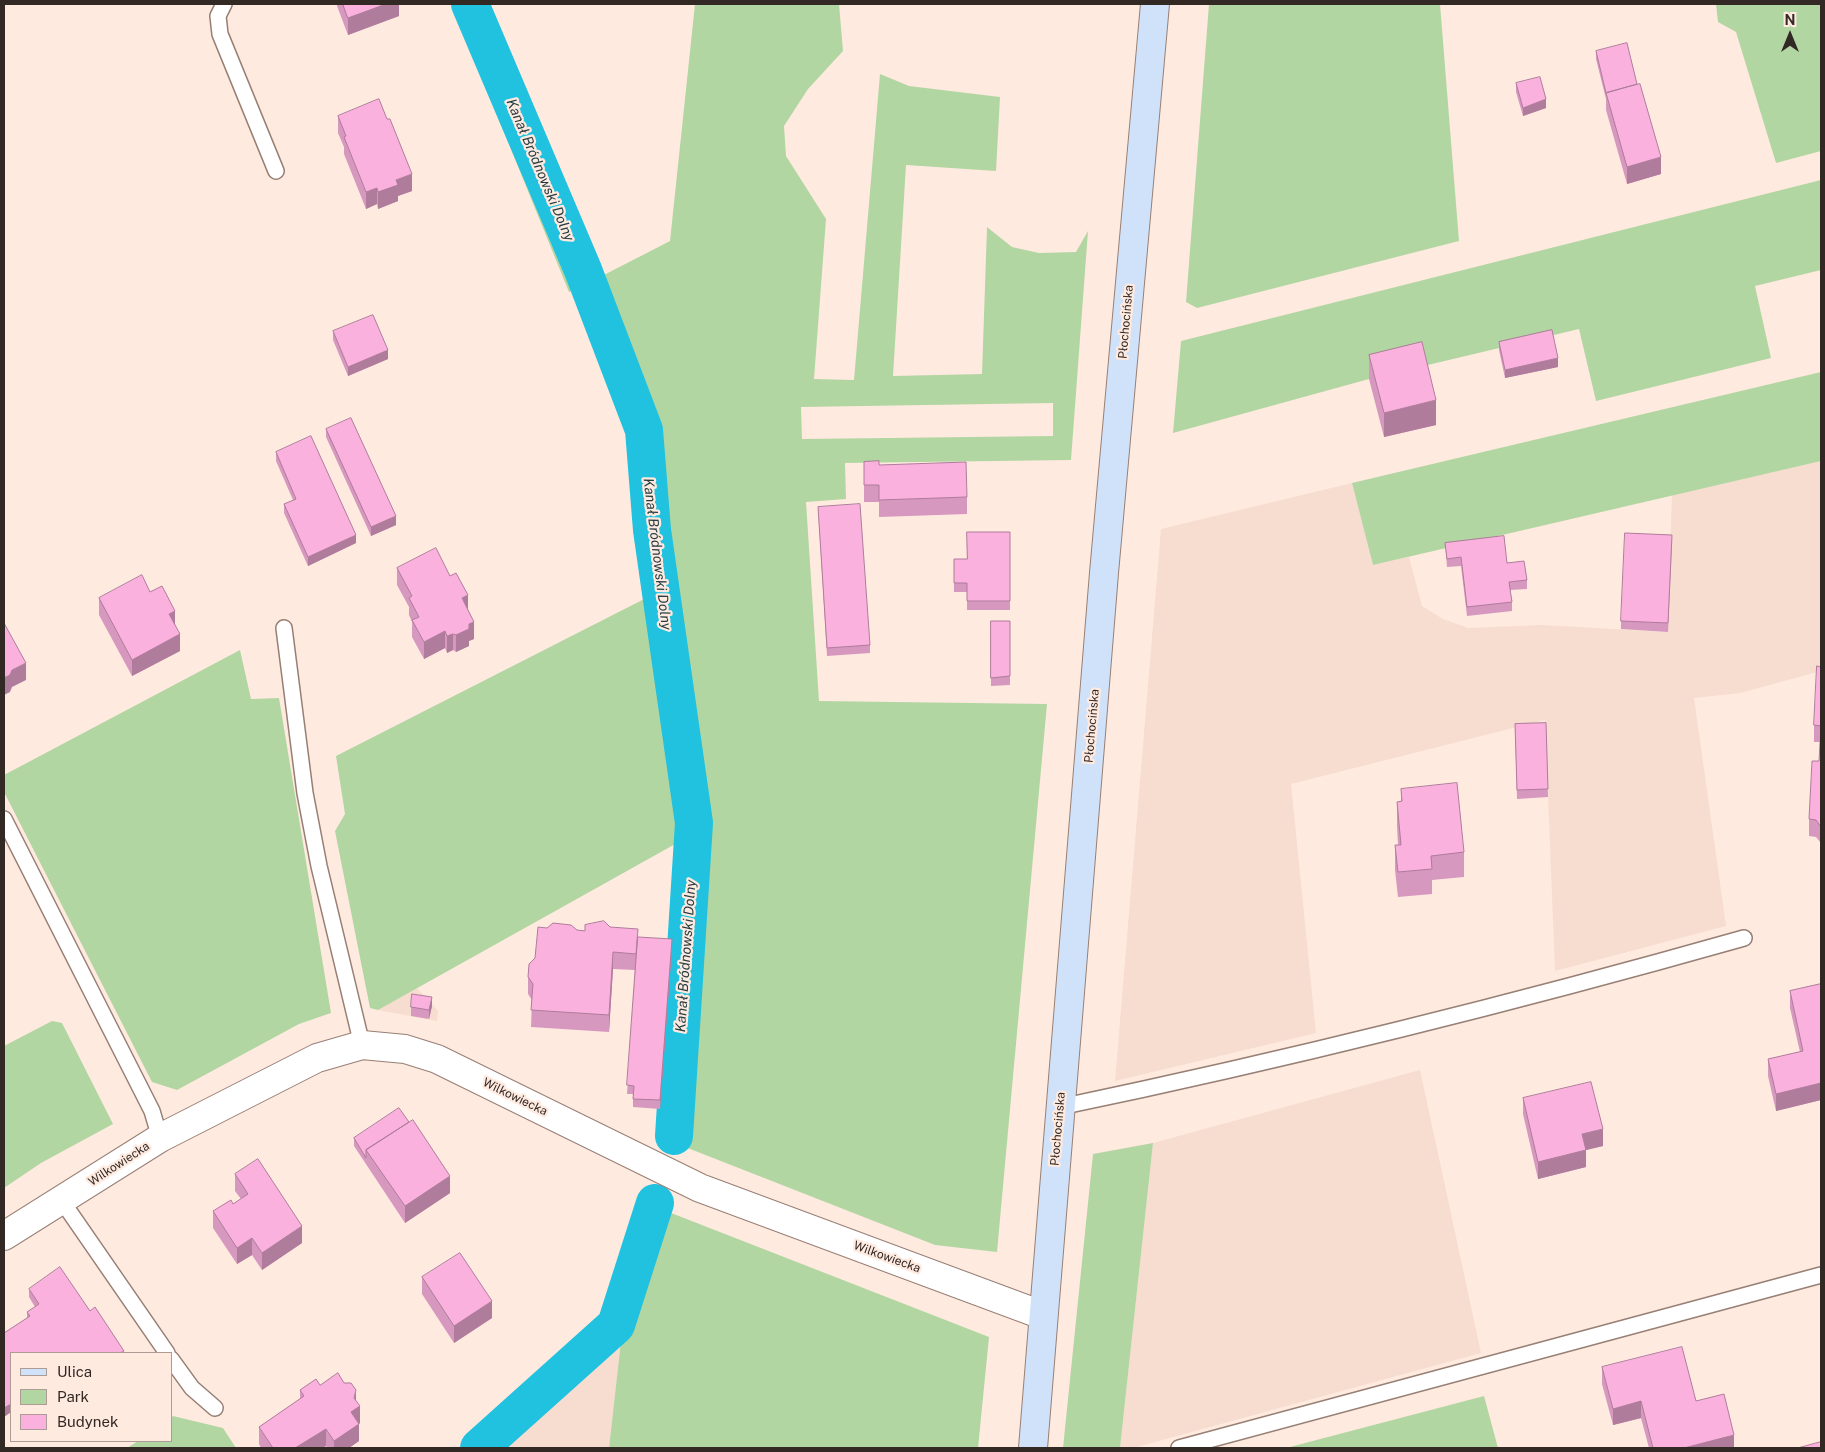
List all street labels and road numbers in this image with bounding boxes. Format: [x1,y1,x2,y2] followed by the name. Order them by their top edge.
[1116,284,1136,360] street label: Płochocińska
[1082,688,1102,764] street label: Płochocińska
[480,1075,550,1119] street label: Wilkowiecka
[1048,1091,1068,1167] street label: Płochocińska
[86,1139,152,1189] street label: Wilkowiecka
[852,1238,922,1276] street label: Wilkowiecka

